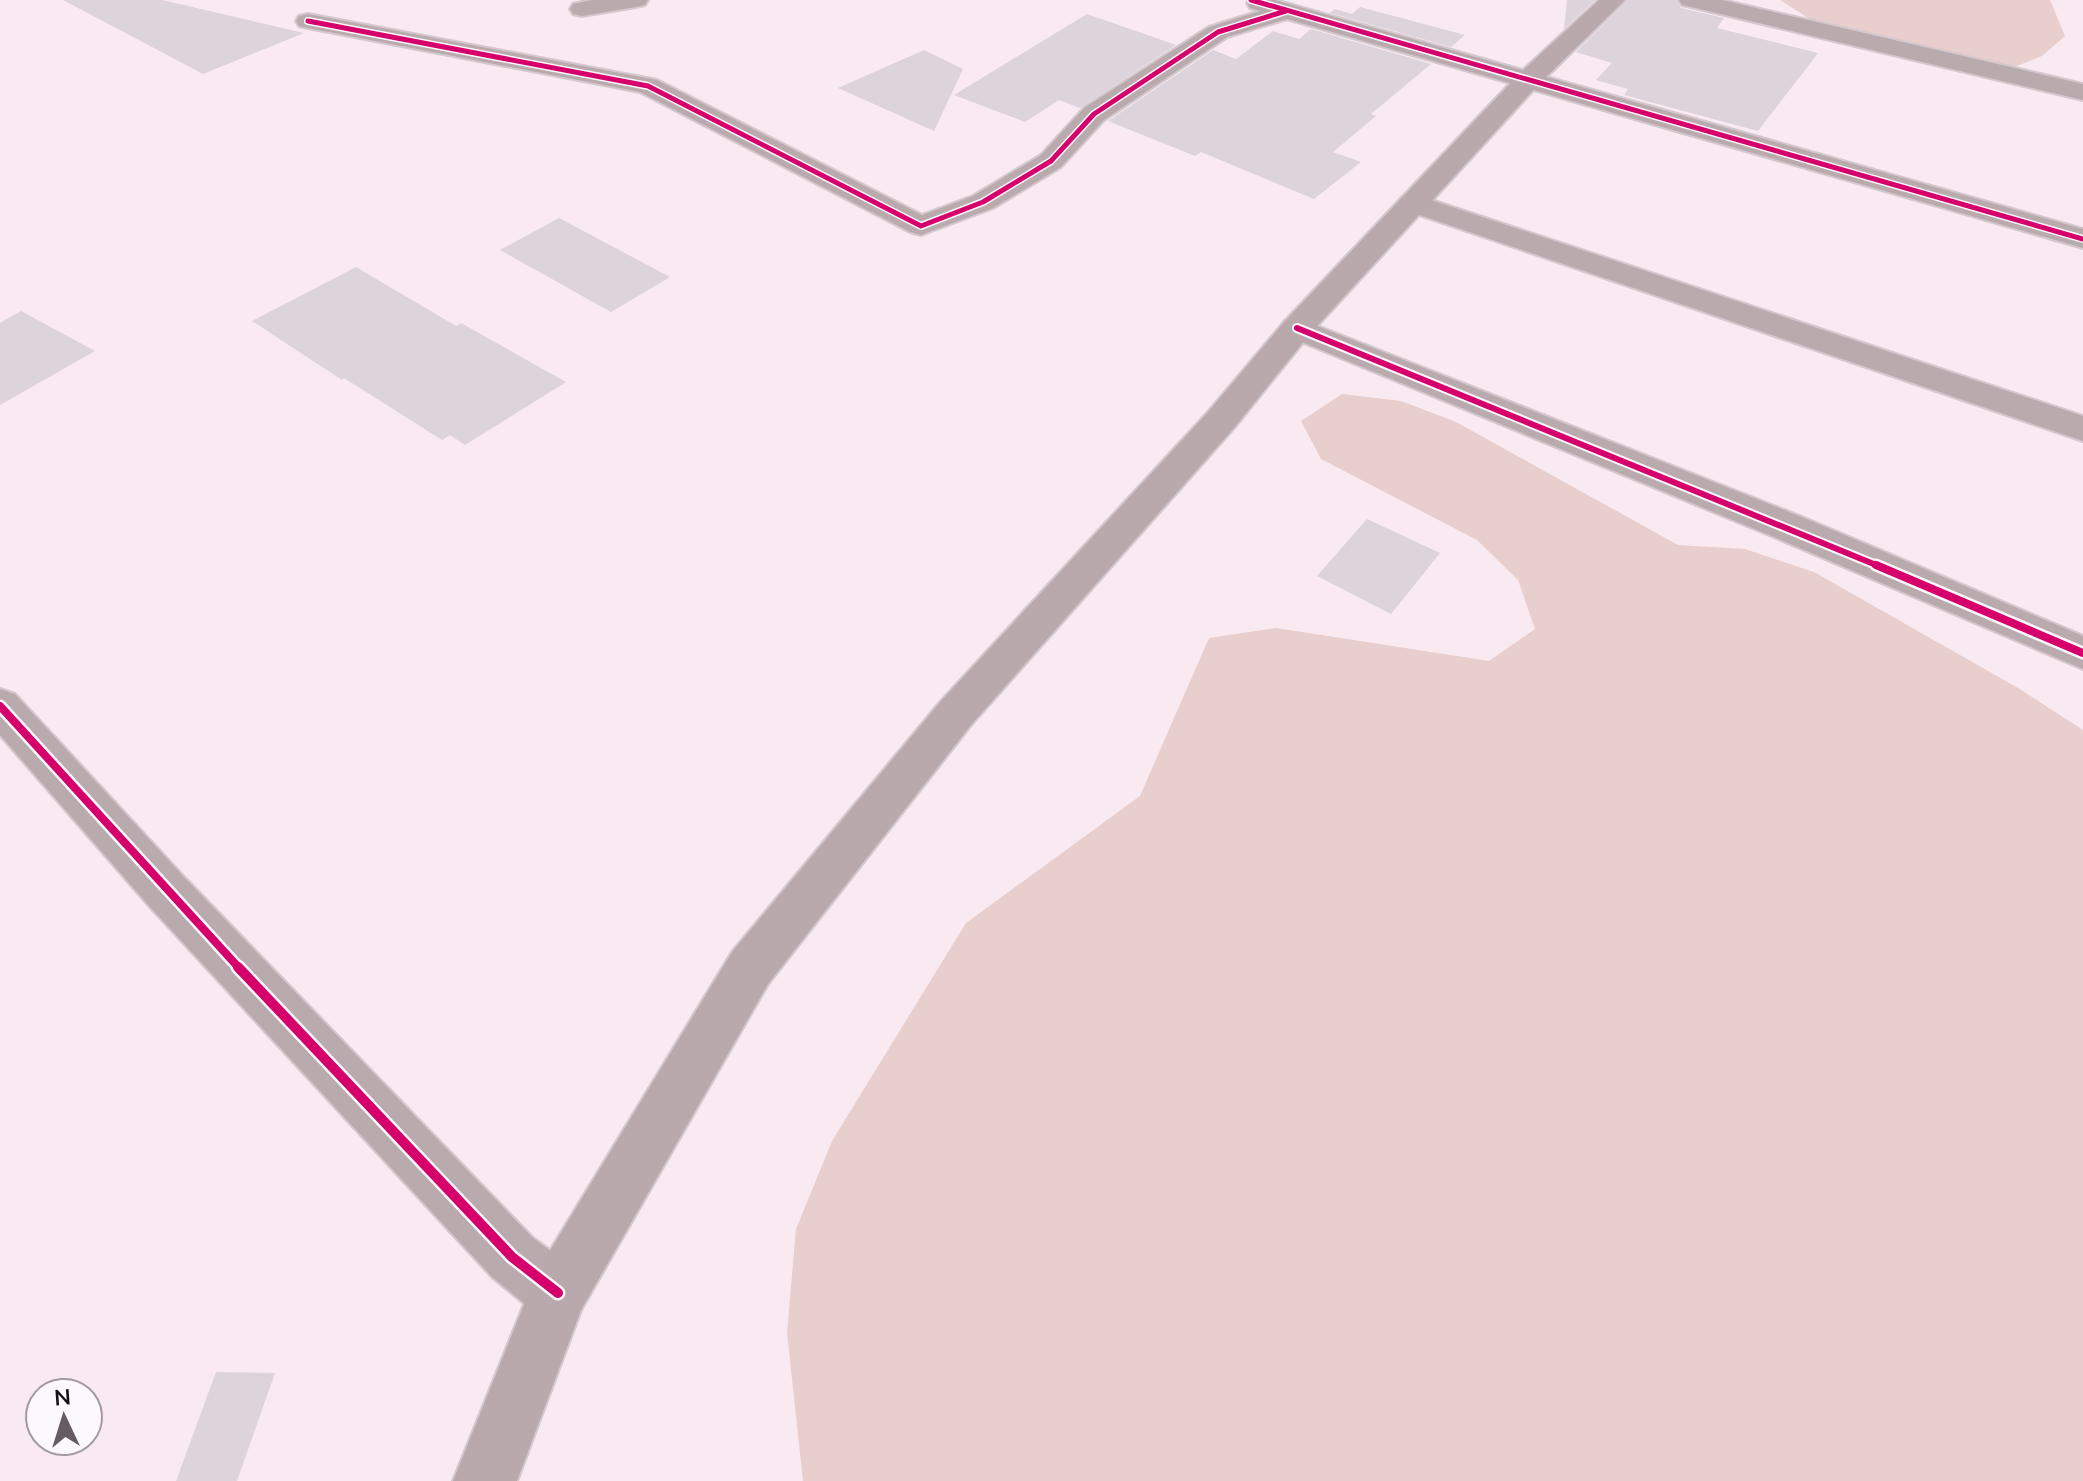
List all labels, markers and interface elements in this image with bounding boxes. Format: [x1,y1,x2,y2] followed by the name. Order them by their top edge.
[24,1377,104,1457] north arrow
[53,1383,72,1412] text: N

